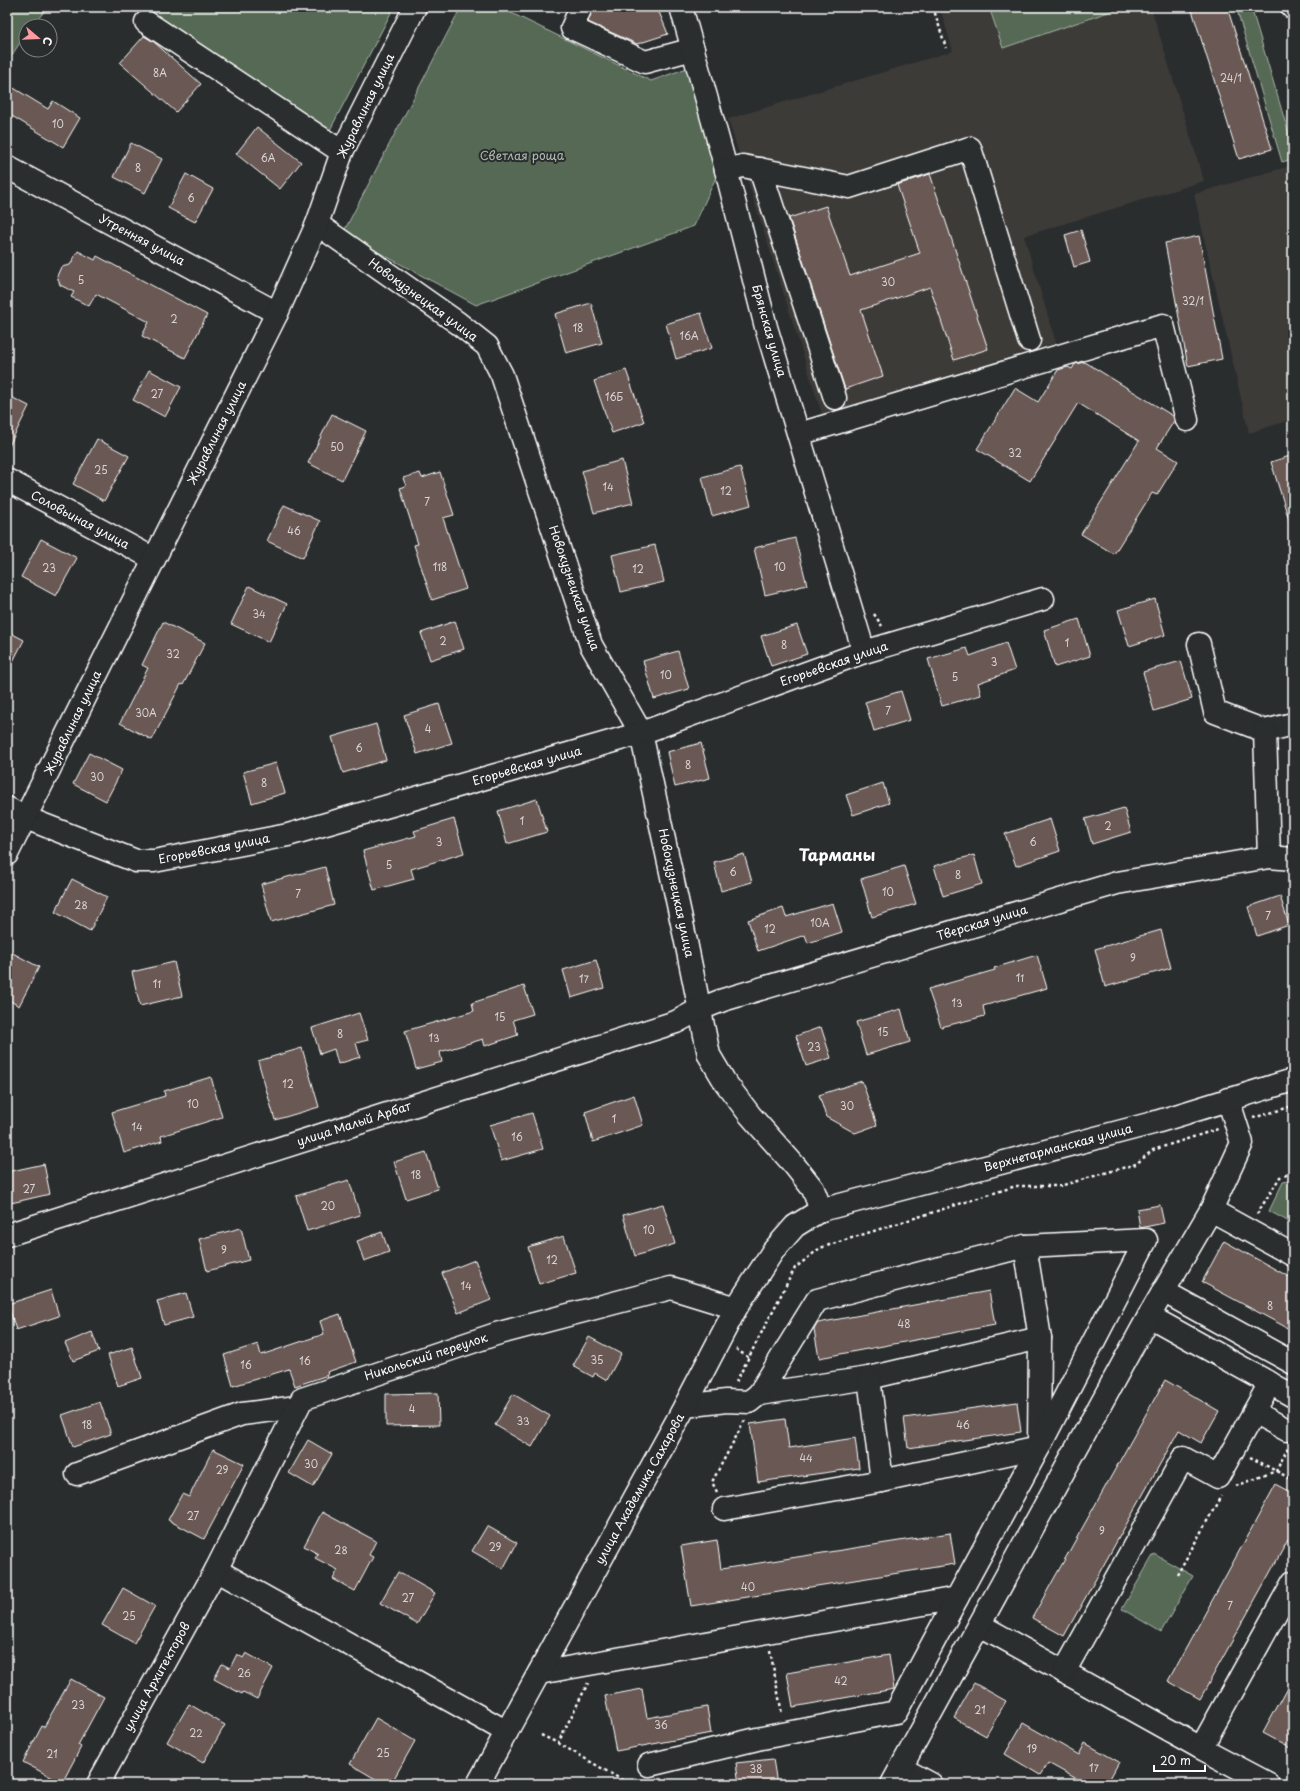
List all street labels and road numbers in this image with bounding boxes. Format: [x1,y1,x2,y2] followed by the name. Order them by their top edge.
[332,50,398,161] street label: Журавлиная улица
[96,209,189,269] street label: Утренняя улица
[365,253,482,345] street label: Новокузнецкая улица
[748,282,792,379] street label: Брянская улица
[182,377,250,488] street label: Журавлиная улица
[28,485,133,553] street label: Соловьиная улица
[545,523,605,653] street label: Новокузнецкая улица
[777,636,890,690] street label: Егорьевская улица
[39,667,105,778] street label: Журавлиная улица
[470,741,584,789] street label: Егорьевская улица
[655,827,700,959] street label: Новокузнецкая улица
[157,828,271,868] street label: Егорьевская улица
[934,900,1030,944] street label: Тверская улица
[294,1096,414,1150] street label: улица Малый Арбат
[981,1118,1135,1176] street label: Верхнетарманская улица
[362,1327,490,1384] street label: Никольский переулок
[590,1409,688,1567] street label: улица Академика Сахарова
[119,1619,194,1735] street label: улица Архитекторов

